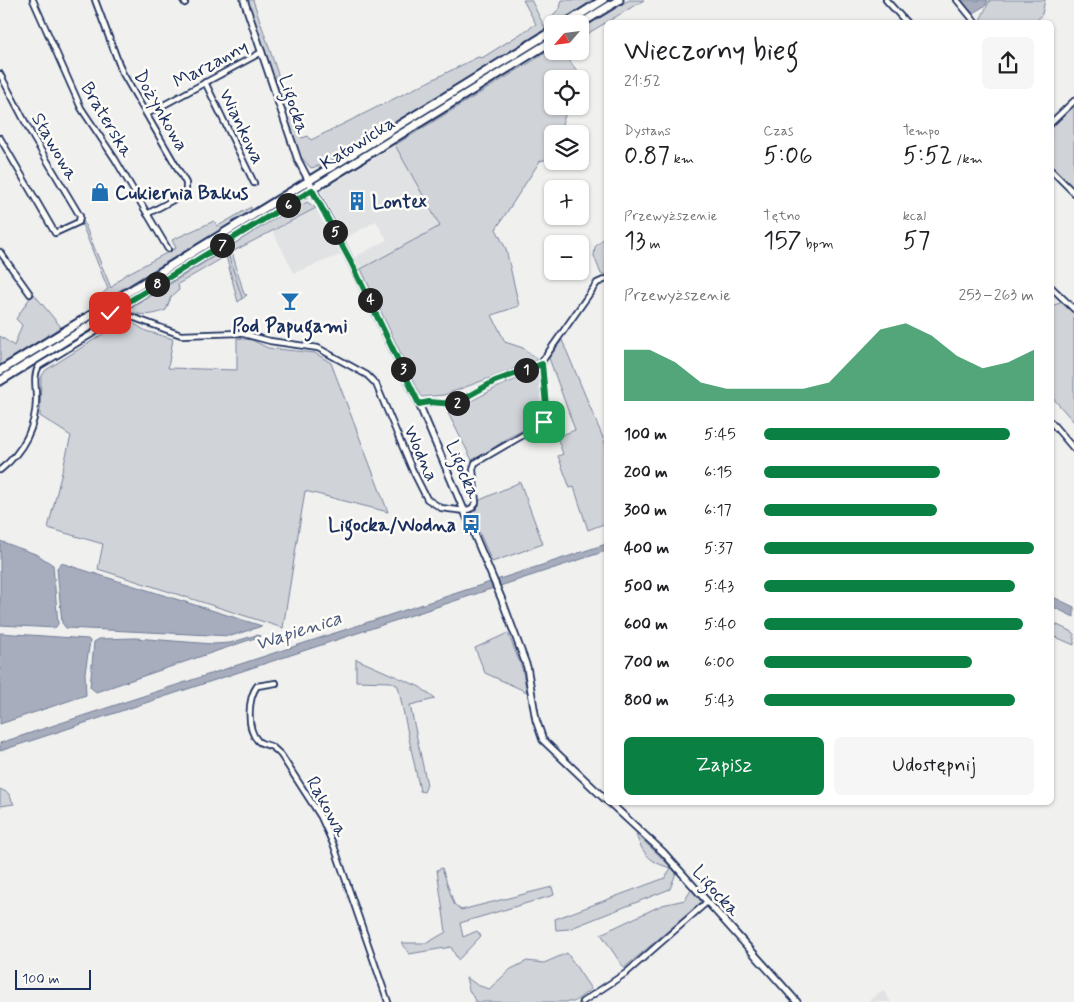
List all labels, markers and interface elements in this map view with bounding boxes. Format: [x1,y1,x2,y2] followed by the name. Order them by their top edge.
[544,15,589,60] north arrow
[544,15,589,280] map controls
[624,33,799,70] text: Wieczorny bieg
[169,34,253,95] street label: Marzanny
[982,37,1034,89] button: share
[127,66,194,156] street label: Dożynkowa
[544,70,589,115] button: locate
[624,71,661,92] text: 21:52
[269,72,315,139] street label: Ligocka
[74,77,139,163] street label: Braterska
[213,85,271,168] street label: Wiankowa
[25,108,84,186] street label: Stawowa
[316,110,400,176] street label: Katowicka
[624,122,671,140] text: Dystans
[763,122,794,140] text: Czas
[903,122,940,140] text: Tempo
[544,125,589,170] button: layers
[624,140,670,173] text: 0.87
[763,140,813,173] text: 5:06
[903,140,953,173] text: 5:52
[670,150,694,168] text: km
[953,150,983,168] text: /km
[544,180,589,225] button: +
[89,181,111,203] shop icon: Cukiernia Bakus
[115,181,249,206] place label: Cukiernia Bakus
[346,190,368,212] building icon: Lontex
[372,190,427,215] place label: Lontex
[276,192,300,218] pin: 6
[285,196,292,214] text: 6
[624,207,717,225] text: Przewyższenie
[763,207,800,225] text: Tętno
[903,207,926,225] text: kcal
[322,220,348,244] pin: 5
[331,223,340,241] text: 5
[624,225,646,258] text: 13
[763,225,802,258] text: 157
[903,225,930,258] text: 57
[210,232,234,258] pin: 7
[544,235,589,280] button: −
[646,235,661,253] text: m
[802,235,834,253] text: bpm
[218,236,227,254] text: 7
[144,272,170,296] pin: 8
[154,275,161,293] text: 8
[624,285,731,306] text: Przewyższenie
[959,285,1034,306] text: 253–263 m
[358,288,382,312] pin: 4
[279,290,301,312] bar icon: Pod Papugami
[366,291,375,309] text: 4
[89,292,131,334] pin
[96,299,124,327] icon: check
[232,314,348,342] place label: Pod Papugami
[390,356,416,382] pin: 3
[514,358,538,382] pin: 1
[400,360,407,378] text: 3
[523,361,530,379] text: 1
[444,390,470,416] pin: 2
[454,394,461,412] text: 2
[523,401,565,443] pin
[530,408,558,436] icon: arrive
[397,422,444,485] street label: Wodna
[624,424,667,445] text: 100 m
[704,424,736,445] text: 5:45
[436,437,486,504] street label: Ligocka
[624,462,668,483] text: 200 m
[704,462,732,483] text: 6:15
[624,500,667,521] text: 300 m
[704,500,732,521] text: 6:17
[328,513,456,541] place label: Ligocka/Wodna
[460,513,482,535] bus stop icon: Ligocka/Wodna
[624,538,669,559] text: 400 m
[704,538,733,559] text: 5:37
[624,576,669,597] text: 500 m
[704,576,734,597] text: 5:43
[252,605,345,658] water label: Wapienica
[624,614,668,635] text: 600 m
[704,614,736,635] text: 5:40
[624,652,670,673] text: 700 m
[704,652,735,673] text: 6:00
[624,690,669,711] text: 800 m
[704,690,734,711] text: 5:43
[624,737,824,795] button: Zapisz
[834,737,1034,795] button: Udostępnij
[300,772,354,842] street label: Rakowa
[684,860,746,924] street label: Ligocka
[15,967,91,990] scale bar
[22,970,60,988] text: 100 m

